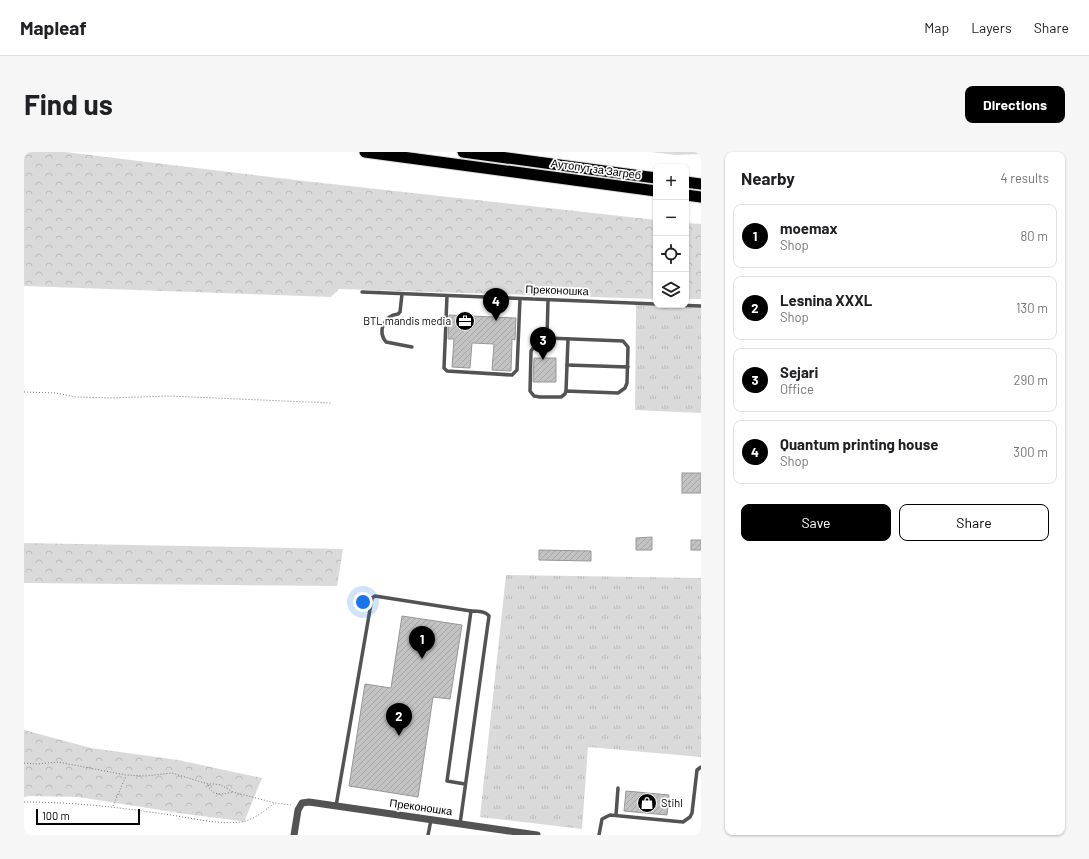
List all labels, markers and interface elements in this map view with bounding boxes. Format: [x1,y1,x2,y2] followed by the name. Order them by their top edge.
[20,16,87,39] text: Mapleaf
[924,19,949,36] text: Map
[971,19,1012,36] text: Layers
[1034,19,1069,36] text: Share
[965,86,1065,123] button: Directions
[24,87,113,121] text: Find us
[550,156,642,181] street label: Аутопут за Загреб
[653,164,689,308] map controls
[653,164,689,200] button: +
[741,168,795,188] text: Nearby
[1001,170,1049,186] text: 4 results
[653,200,689,236] button: −
[780,219,838,237] text: moemax
[753,228,757,244] text: 1
[1021,228,1048,244] text: 80 m
[653,236,689,272] button: locate
[780,237,809,253] text: Shop
[653,272,689,308] button: layers
[525,282,590,297] street label: Преконошка
[483,288,509,321] pin: 4
[780,291,872,309] text: Lesnina XXXL
[751,300,759,316] text: 2
[1016,300,1048,316] text: 130 m
[780,309,809,325] text: Shop
[454,310,476,332] office icon: BTL mandis media
[363,314,451,327] place label: BTL mandis media
[530,327,556,360] pin: 3
[780,363,818,381] text: Sejari
[751,372,759,388] text: 3
[1014,372,1048,388] text: 290 m
[780,381,814,397] text: Office
[780,435,938,453] text: Quantum printing house
[751,444,759,460] text: 4
[1013,444,1048,460] text: 300 m
[780,453,809,469] text: Shop
[741,504,891,541] button: Save
[899,504,1049,541] button: Share
[353,592,373,612] your location
[409,626,435,659] pin: 1
[386,703,412,736] pin: 2
[636,792,658,814] shop icon: Stihl
[389,796,454,817] street label: Преконошка
[661,796,683,809] place label: Stihl
[36,807,140,826] scale bar
[42,809,70,822] text: 100 m

